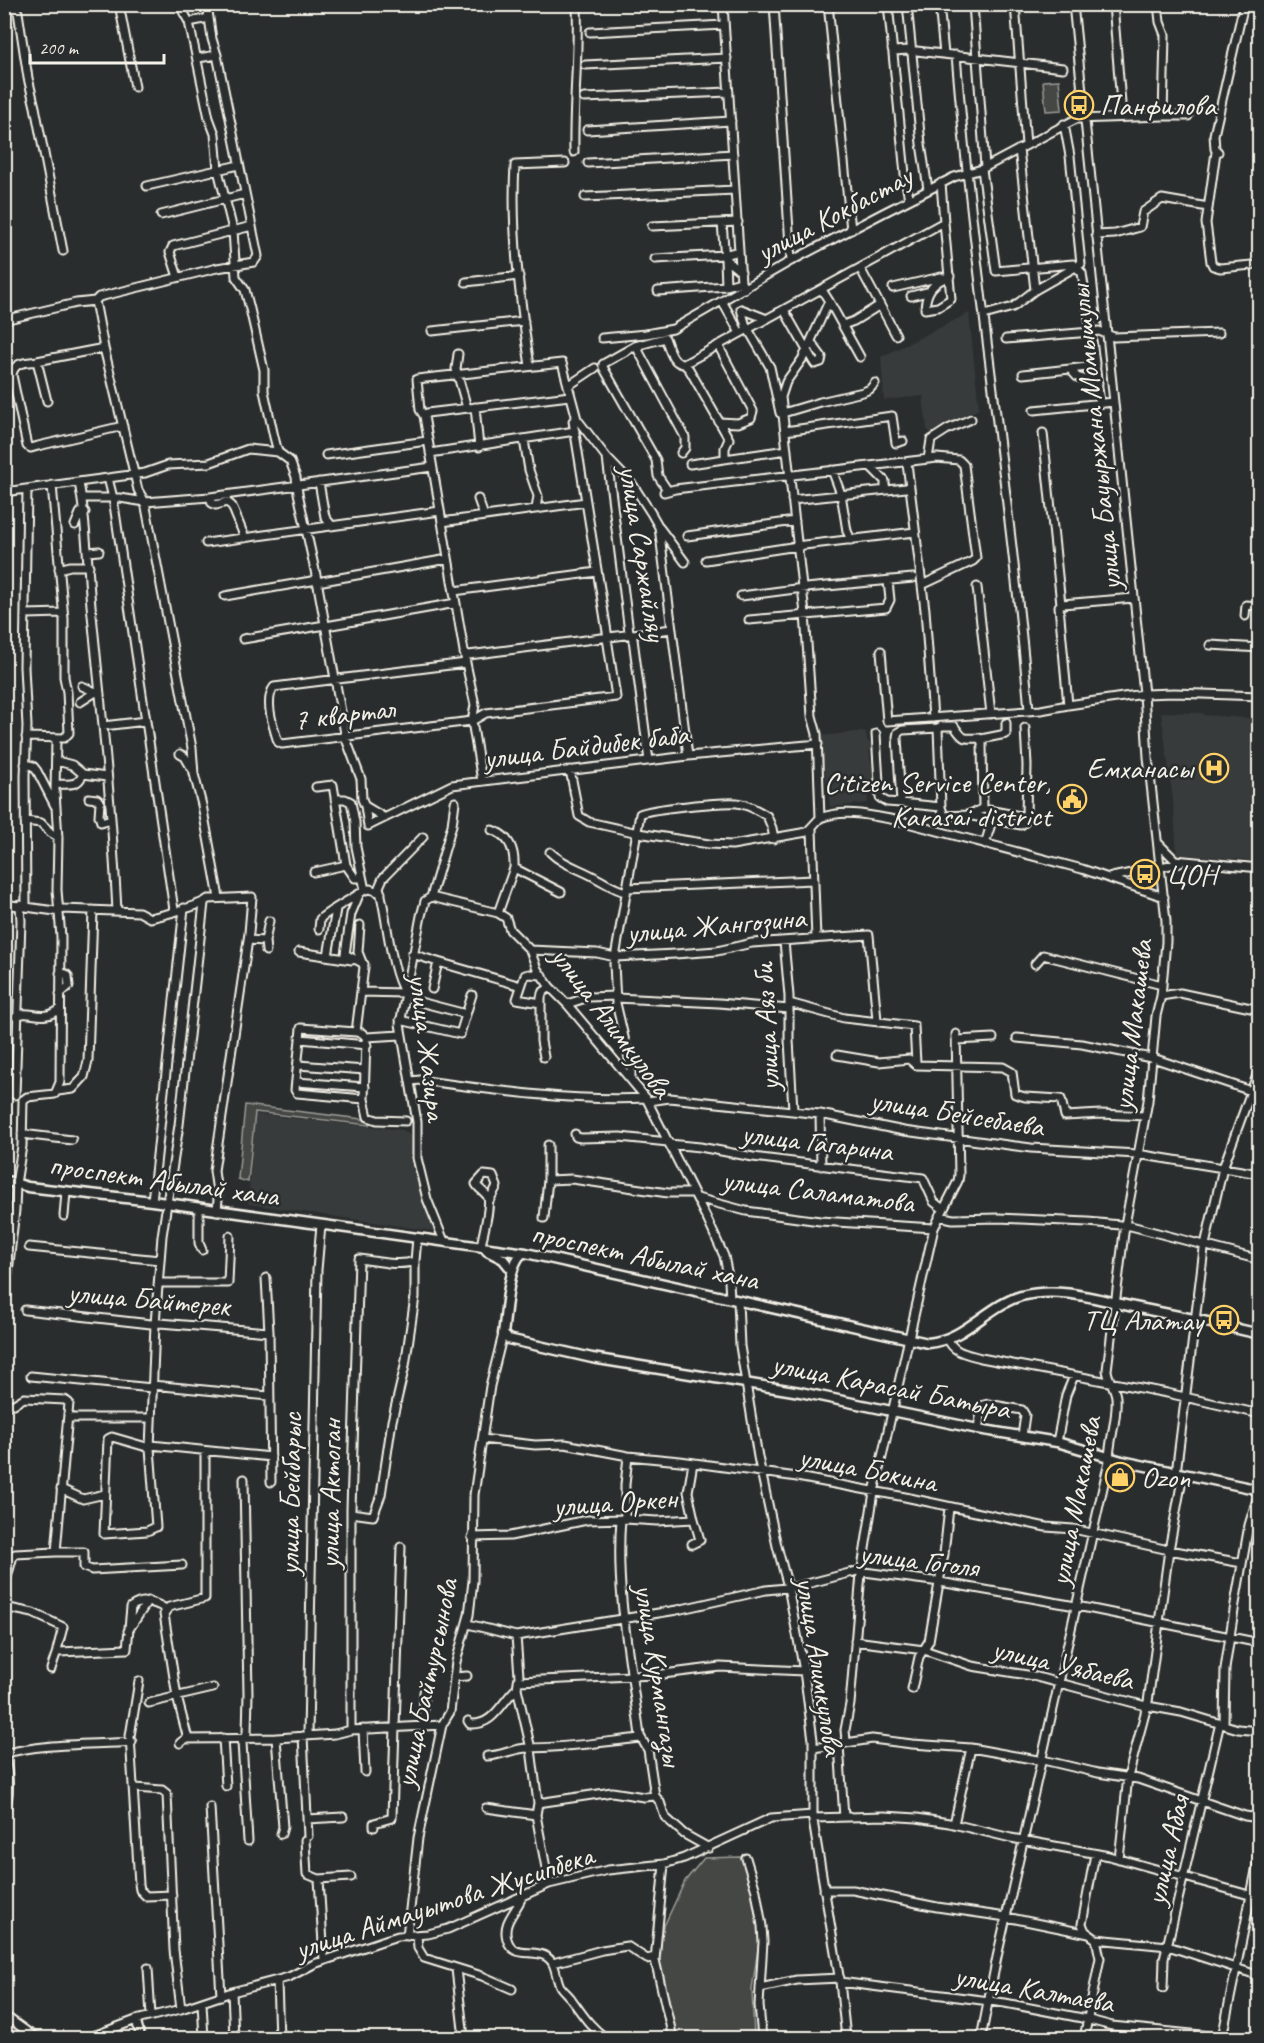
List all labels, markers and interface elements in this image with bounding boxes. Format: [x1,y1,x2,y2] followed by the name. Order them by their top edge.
[30,27,164,65] scale bar
[39,37,80,59] text: 200 m
[1100,86,1218,124] place label: Панфилова
[1063,89,1095,121] bus stop icon: Панфилова
[748,156,921,272] street label: улица Кокбастау
[1060,281,1130,595] street label: улица Бауыржана Момышулы
[610,460,676,645] street label: улица Саржайляу
[291,689,399,739] street label: 7 квартал
[479,714,692,778] street label: улица Байдибек баба
[1087,749,1195,787] place label: Емханасы
[1198,752,1230,784] hospital icon: Емханасы
[824,763,1054,835] place label: Citizen Service Center, Karasai district
[1056,783,1088,815] public building icon: Citizen Service Center, Karasai district
[1166,855,1221,893] place label: ЦОН
[1129,858,1161,890] bus stop icon: ЦОН
[623,898,809,952] street label: улица Жангозина
[1102,936,1162,1115] street label: улица Макашева
[541,937,682,1107] street label: улица Алимкулова
[744,960,788,1094] street label: улица Аяз би
[400,969,456,1126] street label: улица Жазира
[866,1080,1048,1146] street label: улица Бейсебаева
[737,1114,897,1170] street label: улица Гагарина
[47,1145,283,1215] street label: проспект Абылай хана
[718,1160,918,1222] street label: улица Саламатова
[528,1213,764,1299] street label: проспект Абылай хана
[64,1273,234,1325] street label: улица Байтерек
[1083,1301,1206,1339] place label: ТЦ Алатау
[1208,1304,1240,1336] bus stop icon: ТЦ Алатау
[767,1344,1015,1428] street label: улица Карасай Батыра
[270,1411,310,1578] street label: улица Бейбарыс
[1040,1411,1110,1591] street label: улица Макашева
[310,1416,350,1571] street label: улица Актоган
[794,1437,943,1501] street label: улица Бокина
[1141,1458,1191,1496] place label: Ozon
[1104,1461,1136,1493] shop icon: Ozon
[550,1479,680,1525] street label: улица Оркен
[855,1534,984,1586] street label: улица Гоголя
[787,1572,853,1760] street label: улица Алимкулова
[385,1573,467,1793] street label: улица Байтурсынова
[626,1579,692,1771] street label: улица Курмангазы
[987,1629,1139,1699] street label: улица Уябаева
[1136,1789,1199,1910] street label: улица Абая
[288,1835,601,1969] street label: улица Аймауытова Жусипбека
[949,1956,1118,2022] street label: улица Калтаева

